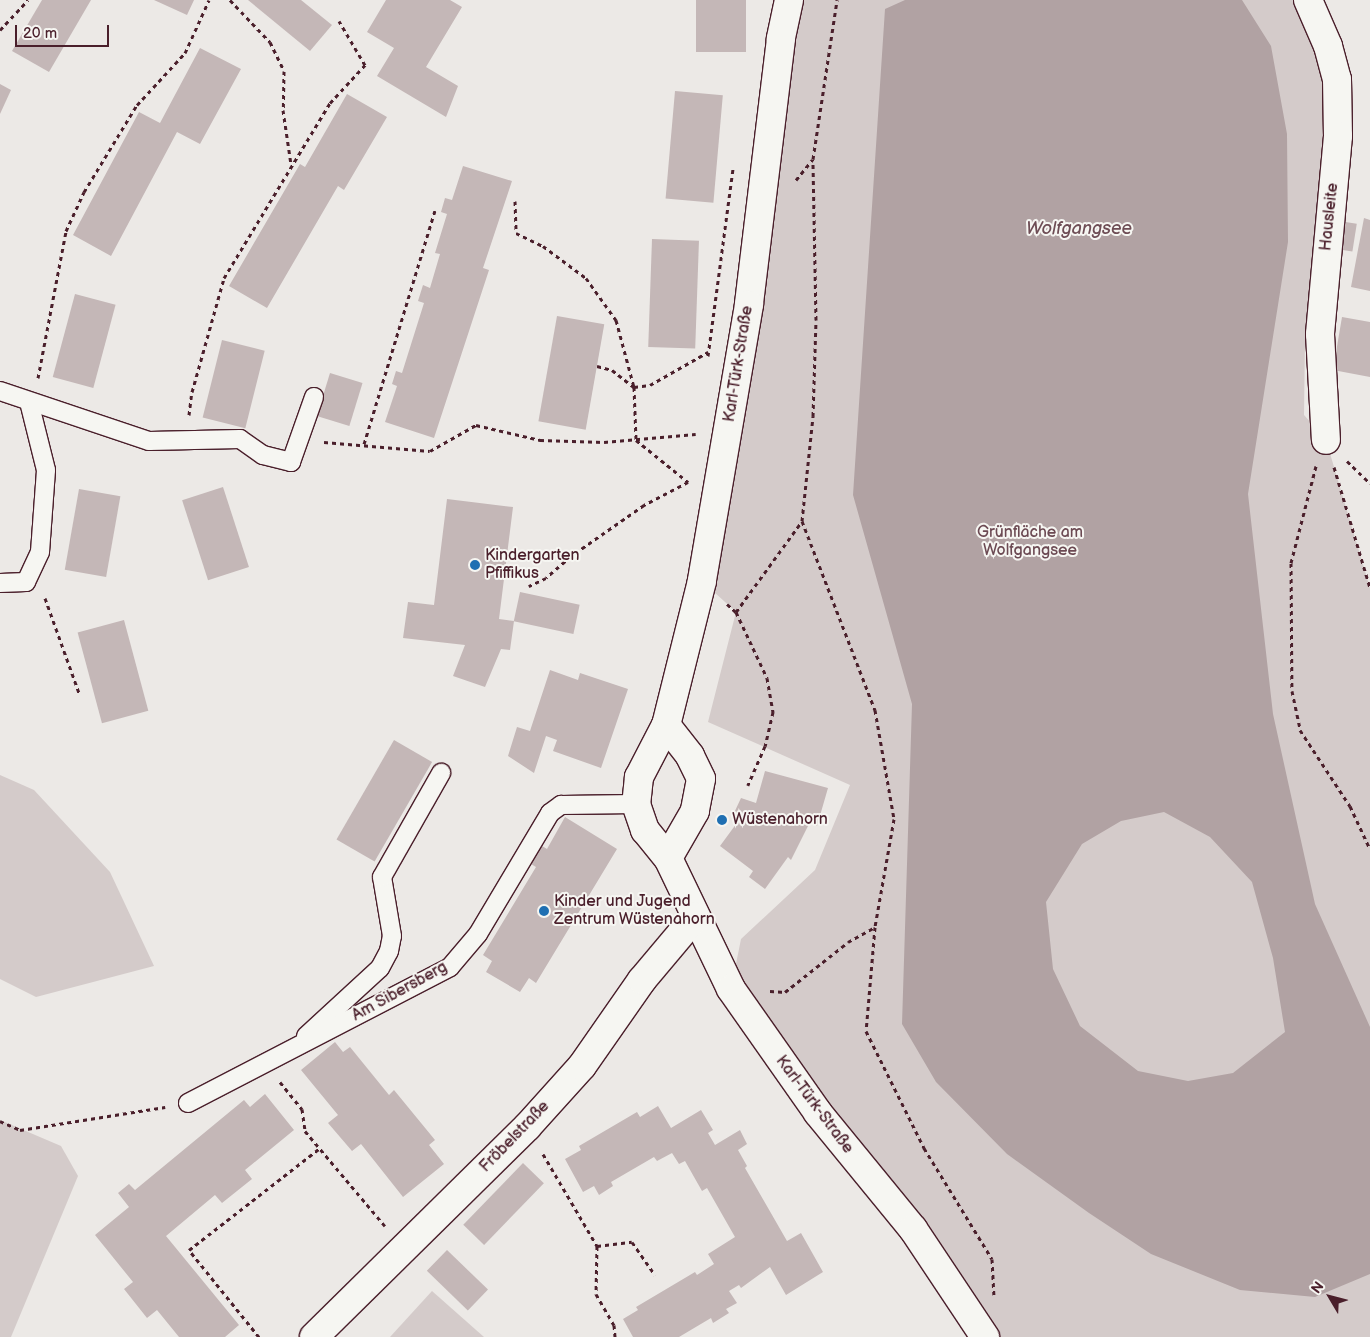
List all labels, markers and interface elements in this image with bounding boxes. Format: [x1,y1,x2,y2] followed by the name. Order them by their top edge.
[18,15,111,47] scale bar
[23,24,57,43] text: 20 m
[1317,182,1343,252] street label: Hausleite
[1026,218,1132,240] water label: Wolfgangsee
[720,304,758,424] street label: Karl-Türk-Straße
[977,523,1083,561] park label: Grünfläche am Wolfgangsee
[485,546,579,584] place label: Kindergarten Pfiffikus
[469,559,481,571] marker: Kindergarten Pfiffikus
[732,810,828,830] place label: Wüstenahorn
[716,814,728,826] marker: Wüstenahorn
[554,892,715,930] place label: Kinder und Jugend Zentrum Wüstenahorn
[538,905,550,917] marker: Kinder und Jugend Zentrum Wüstenahorn
[349,958,451,1026] street label: Am Sibersberg
[771,1052,857,1158] street label: Karl-Türk-Straße
[476,1097,554,1177] street label: Fröbelstraße
[1305,1272,1355,1322] north arrow
[1308,1278,1328,1297] text: N

